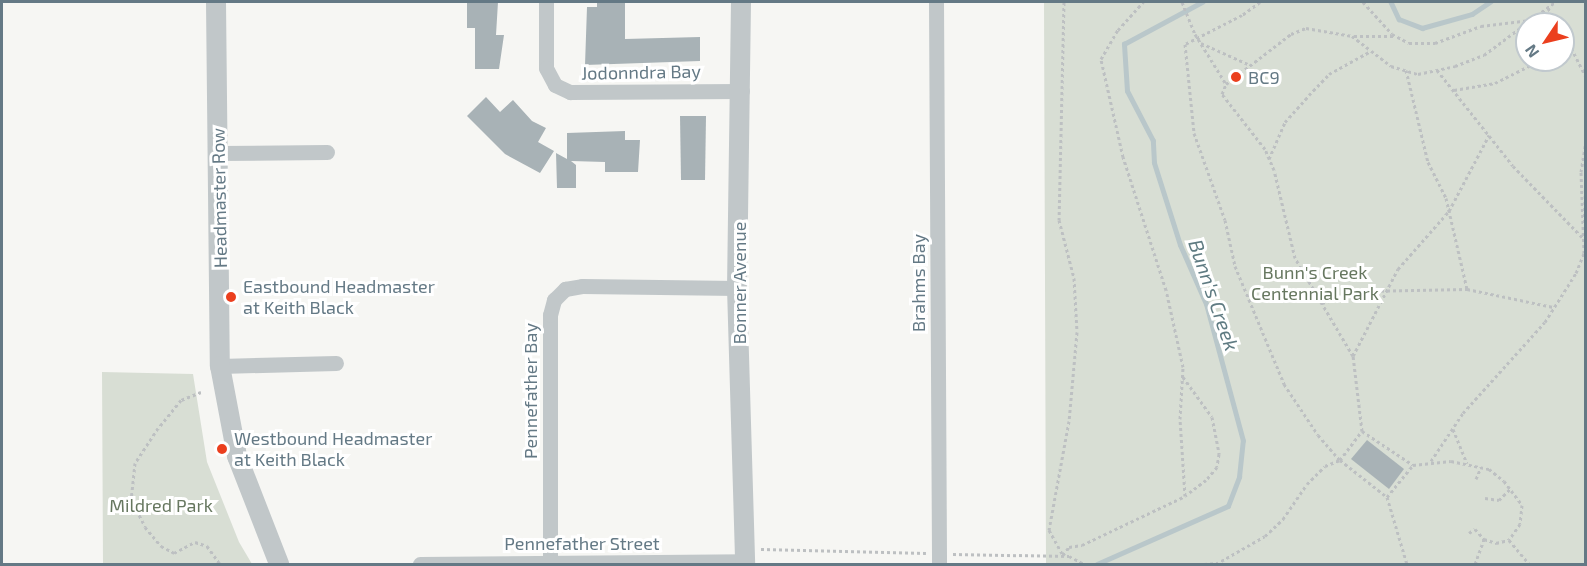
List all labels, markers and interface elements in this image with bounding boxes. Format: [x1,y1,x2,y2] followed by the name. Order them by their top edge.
[1515,12,1575,72] north arrow
[1520,41,1543,62] text: N
[581,60,701,84] street label: Jodonndra Bay
[1248,66,1280,88] place label: BC9
[1229,70,1243,84] marker: BC9
[207,128,231,268] street label: Headmaster Row
[728,221,750,345] street label: Bonner Avenue
[907,234,929,332] street label: Brahms Bay
[1184,236,1244,354] water label: Bunn's Creek
[1251,262,1379,304] park label: Bunn's Creek Centennial Park
[243,276,435,318] place label: Eastbound Headmaster at Keith Black
[224,290,238,304] marker: Eastbound Headmaster at Keith Black
[519,323,541,459] street label: Pennefather Bay
[234,428,432,470] place label: Westbound Headmaster at Keith Black
[215,442,229,456] marker: Westbound Headmaster at Keith Black
[109,494,213,516] park label: Mildred Park
[504,532,660,554] street label: Pennefather Street

